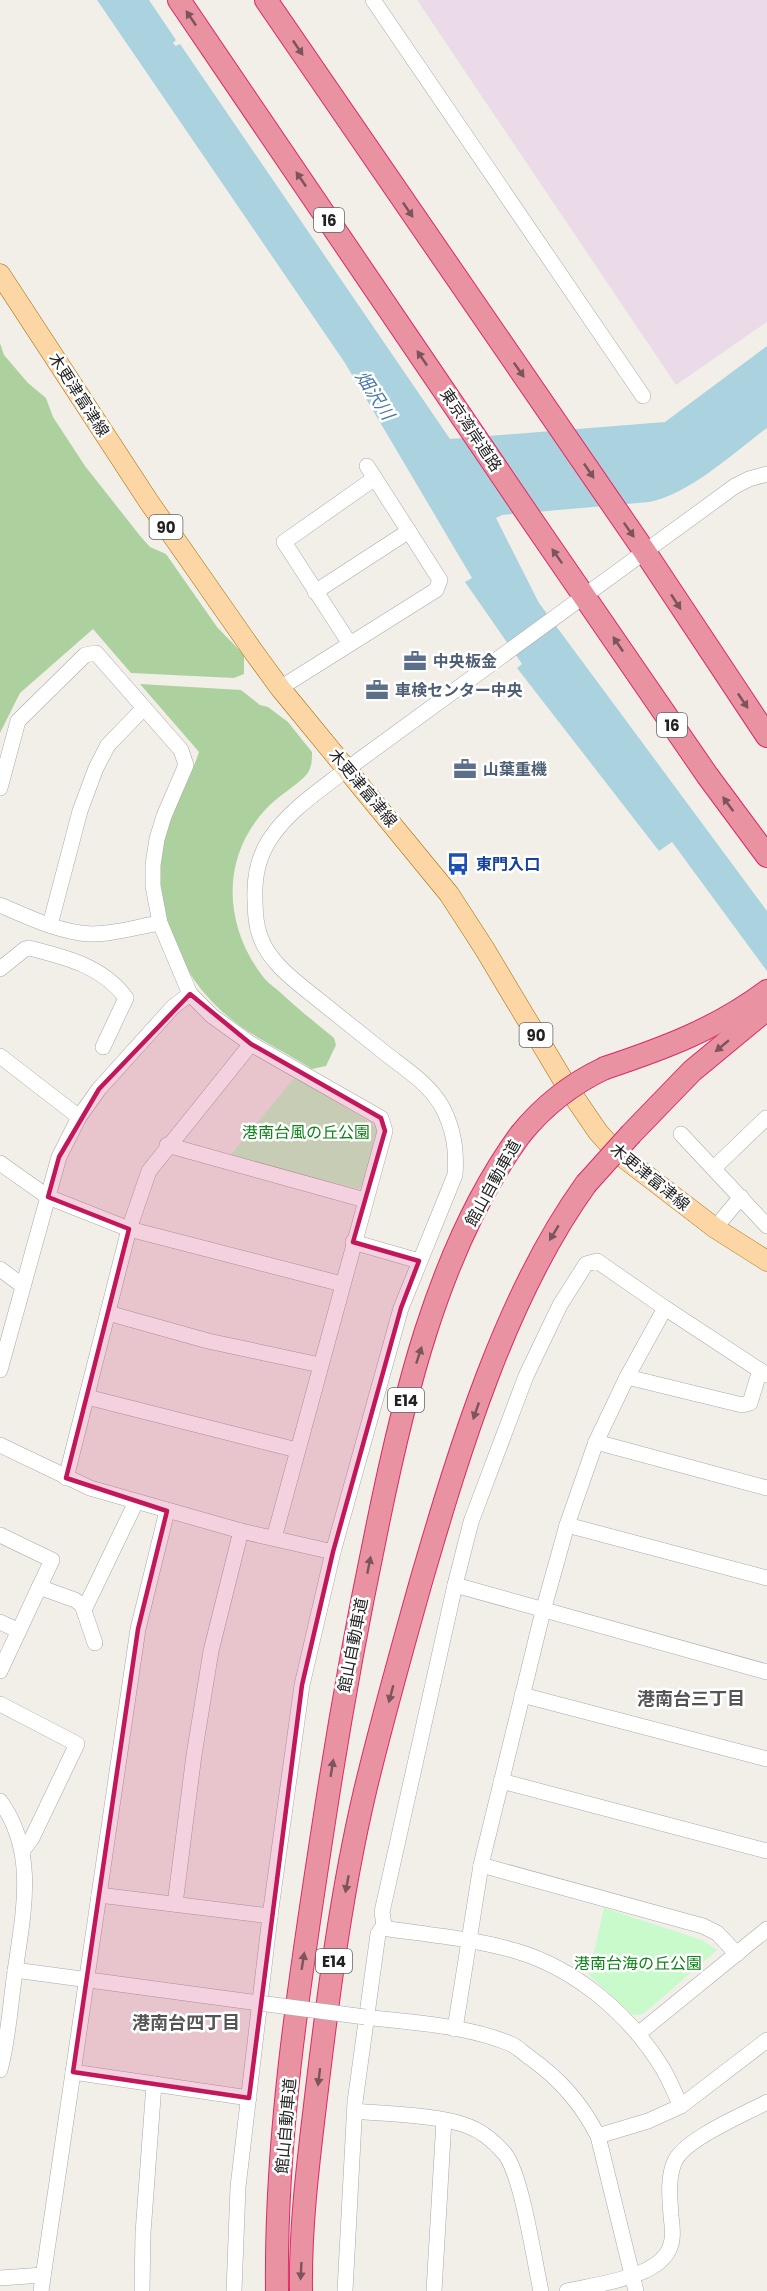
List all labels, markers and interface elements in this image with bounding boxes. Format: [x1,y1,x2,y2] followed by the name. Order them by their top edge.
[186,10,197,26] one-way arrow
[293,40,304,57] one-way arrow
[295,172,307,188] one-way arrow
[402,201,414,217] one-way arrow
[314,208,344,232] road number: 16
[43,348,115,442] street label: 木更津富津線
[417,350,428,366] one-way arrow
[513,362,524,378] one-way arrow
[350,366,401,426] water label: 畑沢川
[435,384,507,476] street label: 東京湾岸道路
[583,463,594,479] one-way arrow
[150,515,182,539] road number: 90
[623,522,634,538] one-way arrow
[552,548,563,564] one-way arrow
[670,593,682,609] one-way arrow
[612,636,623,652] one-way arrow
[402,648,428,674] office icon: 中央板金
[433,650,497,673] place label: 中央板金
[364,677,390,703] office icon: 車検センター中央
[395,679,523,702] place label: 車検センター中央
[737,692,749,708] one-way arrow
[657,713,687,737] road number: 16
[323,744,403,832] street label: 木更津富津線
[452,756,478,782] office icon: 山葉重機
[483,758,547,781] place label: 山葉重機
[723,797,735,812] one-way arrow
[445,851,471,877] bus stop icon: 東門入口
[476,853,540,876] place label: 東門入口
[520,1023,552,1047] road number: 90
[715,1039,730,1052] one-way arrow
[242,1121,370,1144] park label: 港南台風の丘公園
[460,1135,526,1231] street label: 館山自動車道
[605,1138,695,1216] street label: 木更津富津線
[549,1225,559,1242] one-way arrow
[415,1346,424,1364] one-way arrow
[388,1388,424,1412] road number: E14
[470,1402,480,1420] one-way arrow
[365,1555,374,1574] one-way arrow
[333,1596,373,1694] street label: 館山自動車道
[385,1685,395,1703] one-way arrow
[637,1686,745,1711] district label: 港南台三丁目
[328,1758,337,1777] one-way arrow
[342,1875,351,1894] one-way arrow
[316,1949,352,1973] road number: E14
[298,1951,307,1970] one-way arrow
[574,1952,702,1975] park label: 港南台海の丘公園
[132,2010,240,2035] district label: 港南台四丁目
[314,2068,323,2087] one-way arrow
[270,2077,302,2175] street label: 館山自動車道
[297,2262,306,2281] one-way arrow

